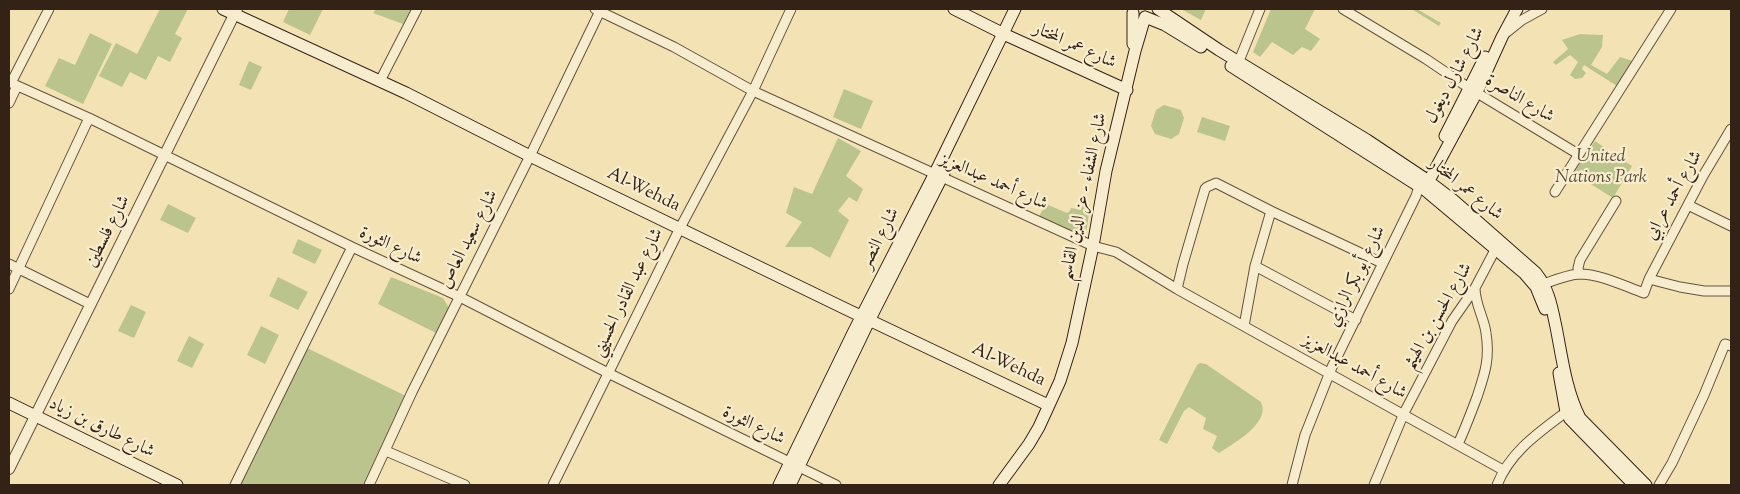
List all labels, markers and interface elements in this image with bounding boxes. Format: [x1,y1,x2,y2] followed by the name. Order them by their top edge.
[1029,19,1119,75] street label: شارع عمر المختار
[1421,24,1491,128] street label: شارع شارل ديغول
[1481,71,1557,129] street label: شارع الناصرة
[1057,111,1113,283] street label: شارع الشفاء - عز الدين القاسم
[1555,147,1647,190] park label: United Nations Park
[1642,147,1708,245] street label: شارع أحمد عرابي
[936,150,1050,216] street label: شارع أحمد عبدالعزيز
[1424,154,1506,226] street label: شارع عمر المختار
[603,164,683,218] street label: Al-Wehda
[436,187,504,293] street label: شارع سعيد العاص
[82,192,136,272] street label: شارع فلسطين
[856,205,906,273] street label: شارع النصر
[355,223,425,271] street label: شارع الثورة
[1324,223,1392,331] street label: شارع أبو بكر الرازي
[589,225,669,361] street label: شارع عبد القادر الحسيني
[1400,260,1478,374] street label: شارع الحسن بن الهيثم
[1298,330,1410,406] street label: شارع أحمد عبدالعزيز
[968,340,1048,392] street label: Al-Wehda
[45,394,157,464] street label: شارع طارق بن زياد
[718,403,788,451] street label: شارع الثورة

